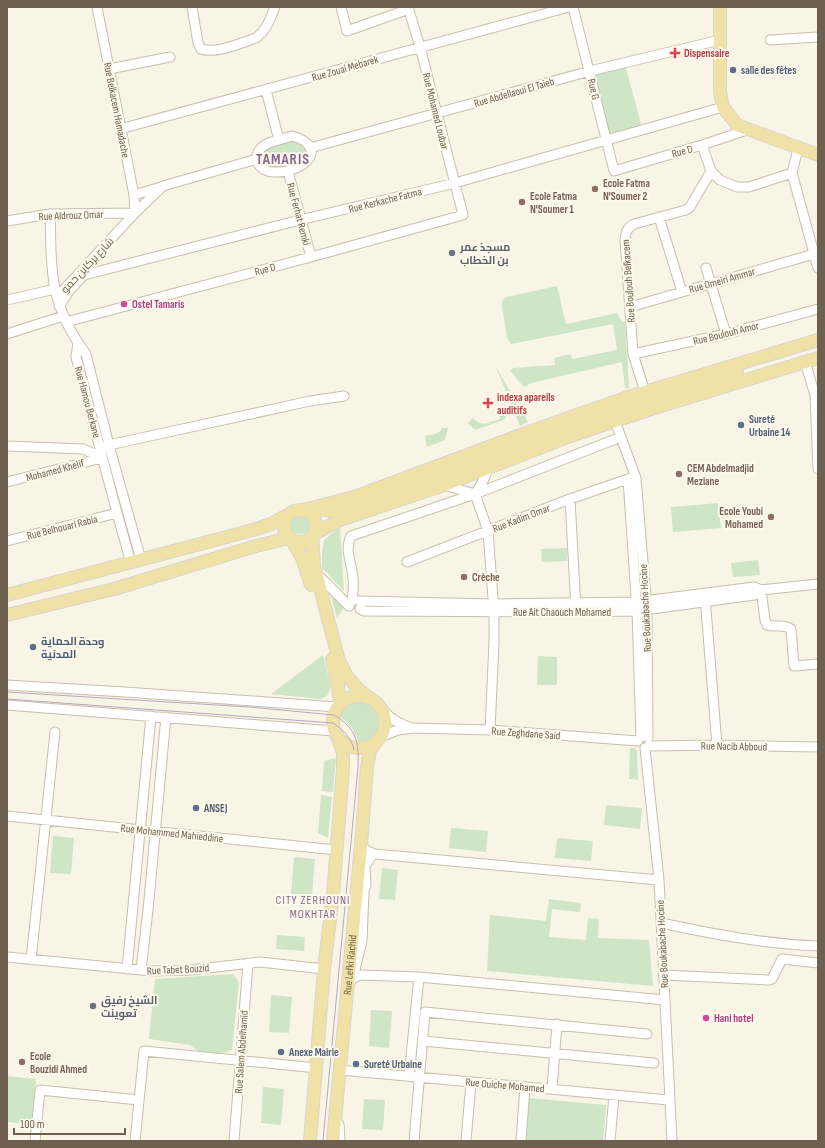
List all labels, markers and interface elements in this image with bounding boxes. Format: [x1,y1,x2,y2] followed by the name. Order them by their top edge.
[669,47,681,59] marker: Dispensaire
[684,47,730,60] place label: Dispensaire
[310,53,381,84] street label: Rue Zouai Mebarek
[101,61,132,159] street label: Rue Belkacem Hamadache
[741,64,796,77] place label: salle des fêtes
[728,65,738,75] marker: salle des fêtes
[420,71,451,151] street label: Rue Mohamed Loubar
[472,75,556,110] street label: Rue Abdellaoui El Taieb
[585,77,602,101] street label: Rue G
[670,142,694,161] street label: Rue D
[256,150,310,169] district label: TAMARIS
[603,177,650,203] place label: Ecole Fatma N'Soumer 2
[284,181,313,247] street label: Rue Ferhat Remki
[590,184,600,194] marker: Ecole Fatma N'Soumer 2
[347,185,423,216] street label: Rue Kerkache Fatma
[530,190,577,216] place label: Ecole Fatma N'Soumer 1
[517,197,527,207] marker: Ecole Fatma N'Soumer 1
[38,208,104,223] street label: Rue Aldrouz Omar
[58,235,117,297] street label: شارع بركاين حمو
[619,239,638,323] street label: Rue Boulouh Belkacem
[459,241,510,267] place label: مسجذ عمر بن الخطاب
[447,248,457,258] marker: مسجذ عمر بن الخطاب
[253,260,277,279] street label: Rue D
[688,265,757,296] street label: Rue Omeiri Ammar
[132,298,184,311] place label: Ostel Tamaris
[119,299,129,309] marker: Ostel Tamaris
[692,319,760,348] street label: Rue Boulouh Amor
[72,365,103,439] street label: Rue Hamou Berkane
[497,391,555,417] place label: indexa apareils auditifs
[482,397,494,409] marker: indexa apareils auditifs
[749,413,790,439] place label: Sureté Urbaine 14
[736,420,746,430] marker: Sureté Urbaine 14
[25,456,86,484] street label: Mohamed Khelif
[687,462,754,488] place label: CEM Abdelmadjid Meziane
[674,469,684,479] marker: CEM Abdelmadjid Meziane
[491,502,552,535] street label: Rue Kadim Omar
[719,505,763,531] place label: Ecole Youbi Mohamed
[25,512,99,543] street label: Rue Belhouari Rabia
[766,512,776,522] marker: Ecole Youbi Mohamed
[637,564,654,652] street label: Rue Boukabache Hocine
[472,571,500,584] place label: Crèche
[459,572,469,582] marker: Crèche
[513,606,611,619] street label: Rue Ait Chaouch Mohamed
[41,635,104,661] place label: وحدة الحماية المدنية
[28,642,38,652] marker: وحدة الحماية المدنية
[491,725,561,742] street label: Rue Zeghdane Said
[701,739,768,754] street label: Rue Nacib Abboud
[203,802,227,815] place label: ANSEJ
[191,803,201,813] marker: ANSEJ
[120,822,224,845] street label: Rue Mohammed Mahieddine
[276,893,351,922] district label: CITY ZERHOUNI MOKHTAR
[654,900,671,988] street label: Rue Boukabache Hocine
[341,934,360,996] street label: Rue Lefki Rachid
[146,961,210,978] street label: Rue Tabet Bouzid
[101,994,157,1021] place label: الشيخ رفيق تعوينت
[88,1001,98,1011] marker: الشيخ رفيق تعوينت
[232,1010,251,1094] street label: Rue Salem Abdelhamid
[714,1012,753,1025] place label: Hani hotel
[701,1013,711,1023] marker: Hani hotel
[288,1046,339,1059] place label: Anexe Mairie
[276,1047,286,1057] marker: Anexe Mairie
[30,1050,87,1076] place label: Ecole Bouzidi Ahmed
[17,1057,27,1067] marker: Ecole Bouzidi Ahmed
[364,1058,422,1071] place label: Sureté Urbaine
[351,1059,361,1069] marker: Sureté Urbaine
[465,1076,545,1095] street label: Rue Ouiche Mohamed
[14,1110,125,1136] scale bar
[20,1117,45,1132] text: 100 m

